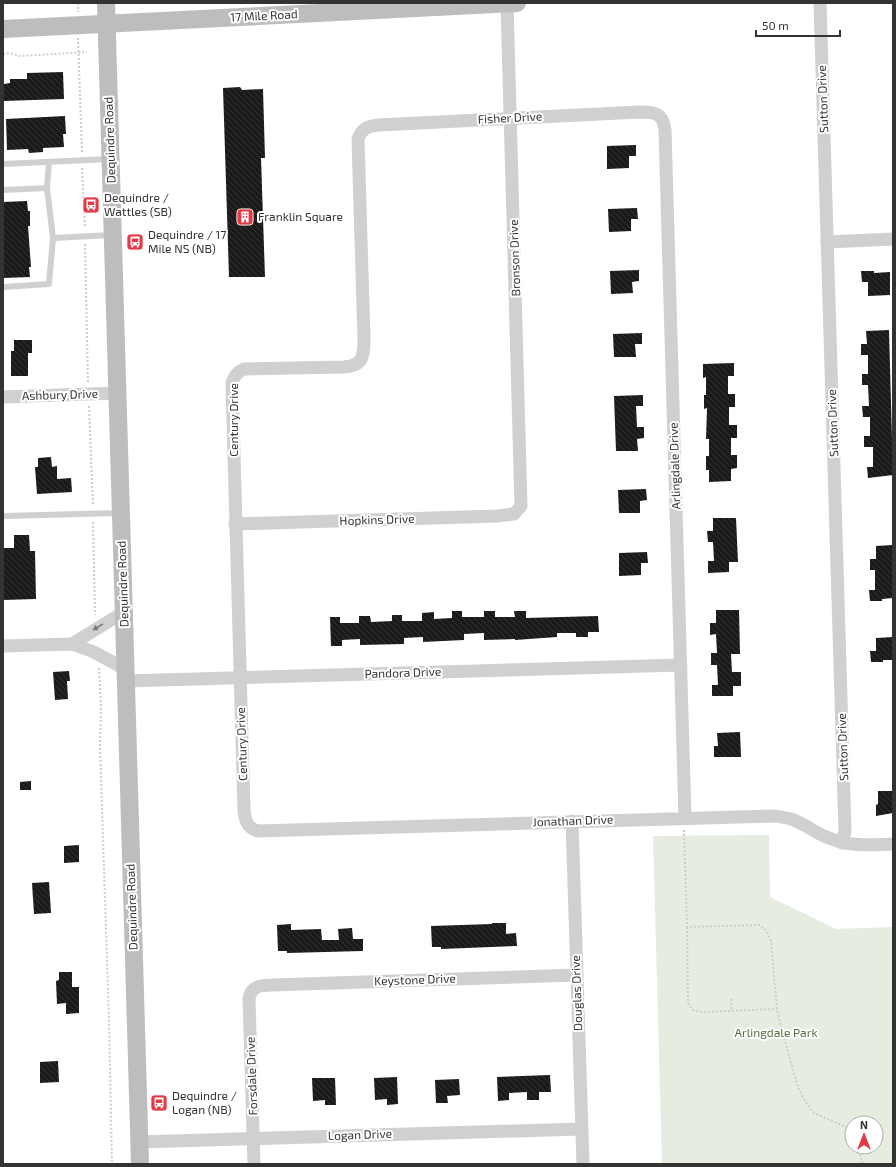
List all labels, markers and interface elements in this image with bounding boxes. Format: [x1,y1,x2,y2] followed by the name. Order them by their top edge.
[230,6,298,24] street label: 17 Mile Road
[756,12,840,38] scale bar
[762,18,789,32] text: 50 m
[814,65,830,133] street label: Sutton Drive
[100,97,118,183] street label: Dequindre Road
[477,108,543,126] street label: Fisher Drive
[104,190,172,218] place label: Dequindre / Wattles (SB)
[81,195,101,215] bus stop icon: Dequindre / Wattles (SB)
[235,207,255,227] building icon: Franklin Square
[258,209,343,223] place label: Franklin Square
[506,219,522,297] street label: Bronson Drive
[148,227,227,255] place label: Dequindre / 17 Mile NS (NB)
[125,232,145,252] bus stop icon: Dequindre / 17 Mile NS (NB)
[226,383,240,457] street label: Century Drive
[22,386,98,402] street label: Ashbury Drive
[824,389,840,457] street label: Sutton Drive
[665,422,683,510] street label: Arlingdale Drive
[339,511,415,527] street label: Hopkins Drive
[113,541,131,627] street label: Dequindre Road
[93,623,103,631] one-way arrow
[364,664,442,680] street label: Pandora Drive
[233,707,249,781] street label: Century Drive
[834,713,850,781] street label: Sutton Drive
[532,812,614,828] street label: Jonathan Drive
[122,864,140,950] street label: Dequindre Road
[568,955,584,1031] street label: Douglas Drive
[374,971,456,987] street label: Keystone Drive
[734,1025,818,1039] park label: Arlingdale Park
[243,1036,259,1116] street label: Forsdale Drive
[172,1088,237,1116] place label: Dequindre / Logan (NB)
[149,1093,169,1113] bus stop icon: Dequindre / Logan (NB)
[844,1115,884,1155] north arrow
[860,1118,868,1131] text: N
[328,1126,392,1142] street label: Logan Drive

